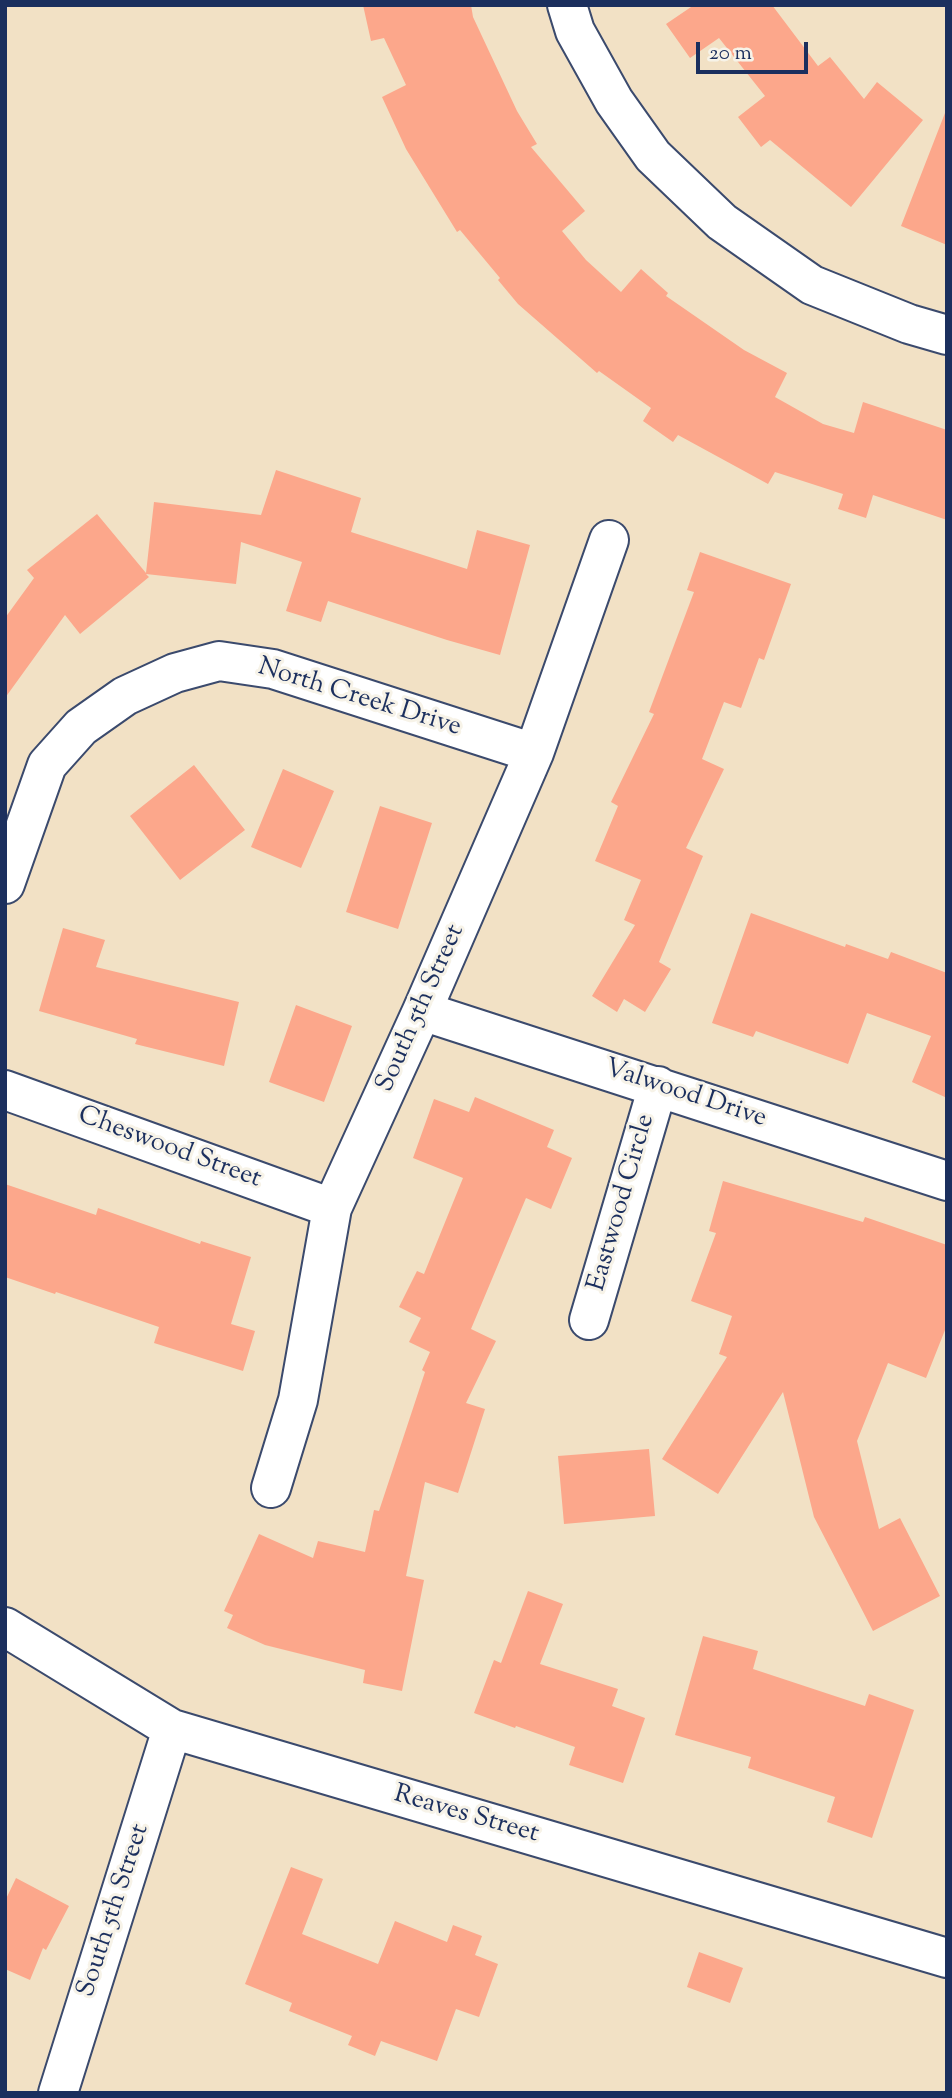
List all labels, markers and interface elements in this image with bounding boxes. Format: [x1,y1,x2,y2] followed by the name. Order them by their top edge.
[700,28,812,72] scale bar
[709,39,752,69] text: 20 m
[254,653,464,745] street label: North Creek Drive
[371,920,473,1098] street label: South 5th Street
[600,1054,770,1136] street label: Valwood Drive
[73,1101,265,1197] street label: Cheswood Street
[583,1111,663,1295] street label: Eastwood Circle
[390,1780,542,1852] street label: Reaves Street
[72,1821,158,2001] street label: South 5th Street

